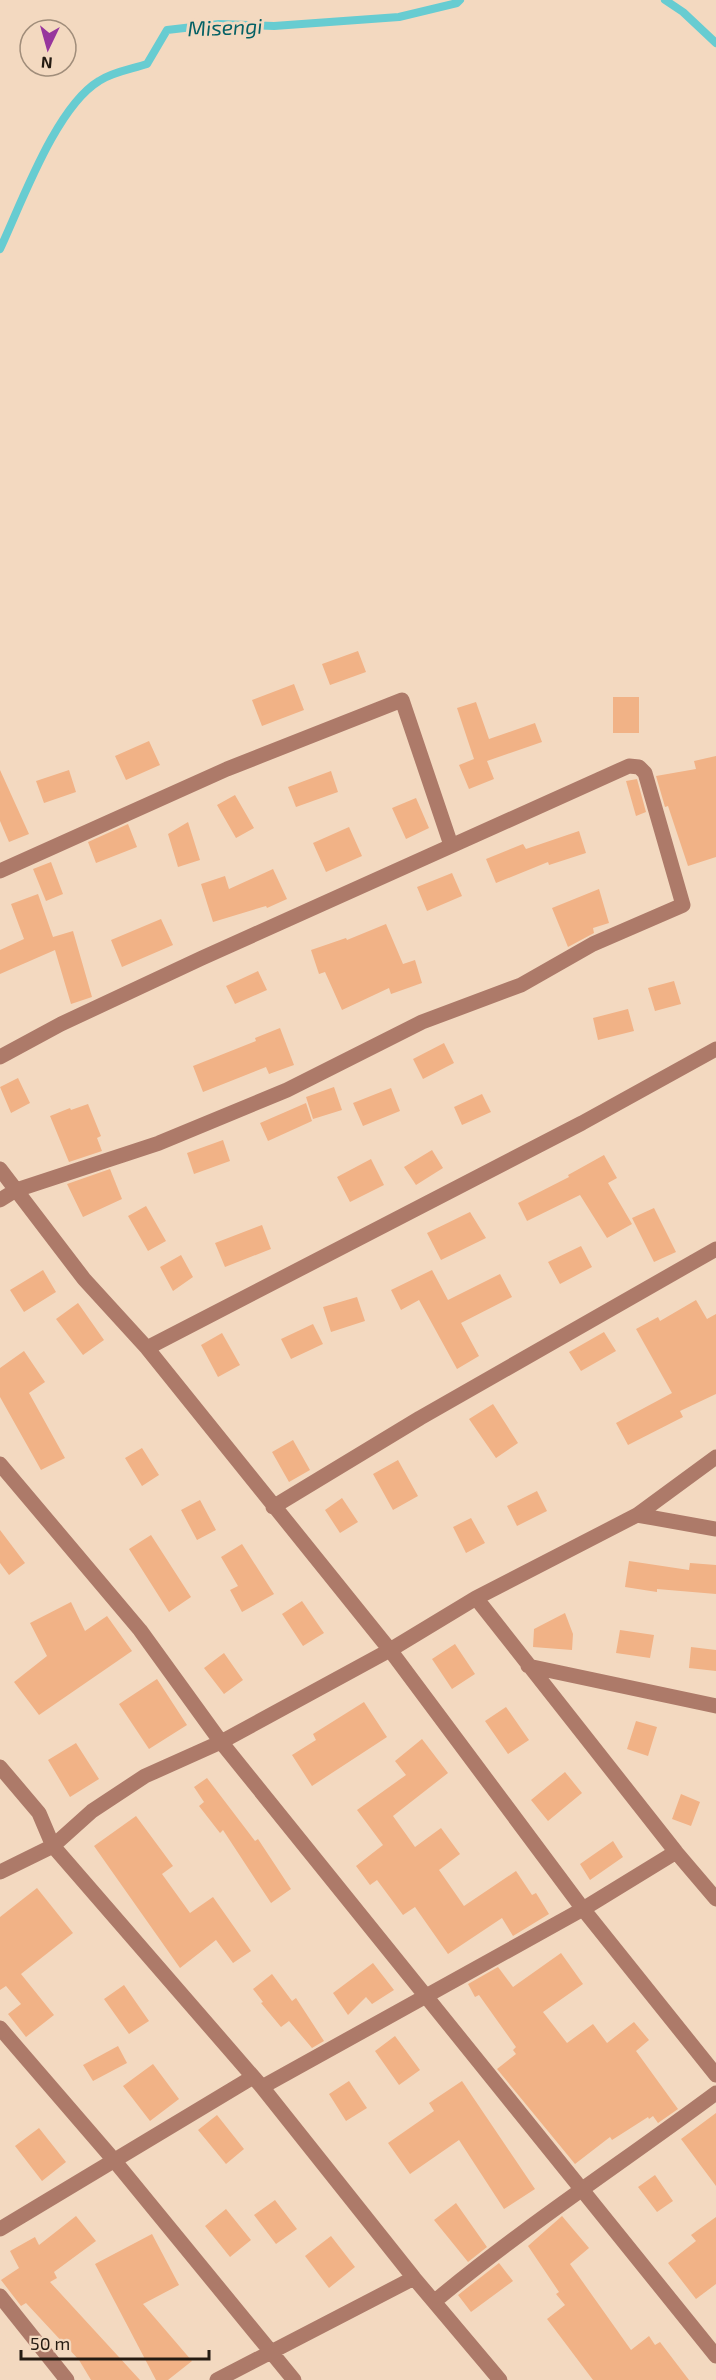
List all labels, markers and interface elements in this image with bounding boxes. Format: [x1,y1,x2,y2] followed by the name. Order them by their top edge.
[187,13,263,40] water label: Misengi
[18,18,78,78] north arrow
[40,53,53,73] text: N
[21,2323,208,2361] scale bar
[30,2332,70,2354] text: 50 m

